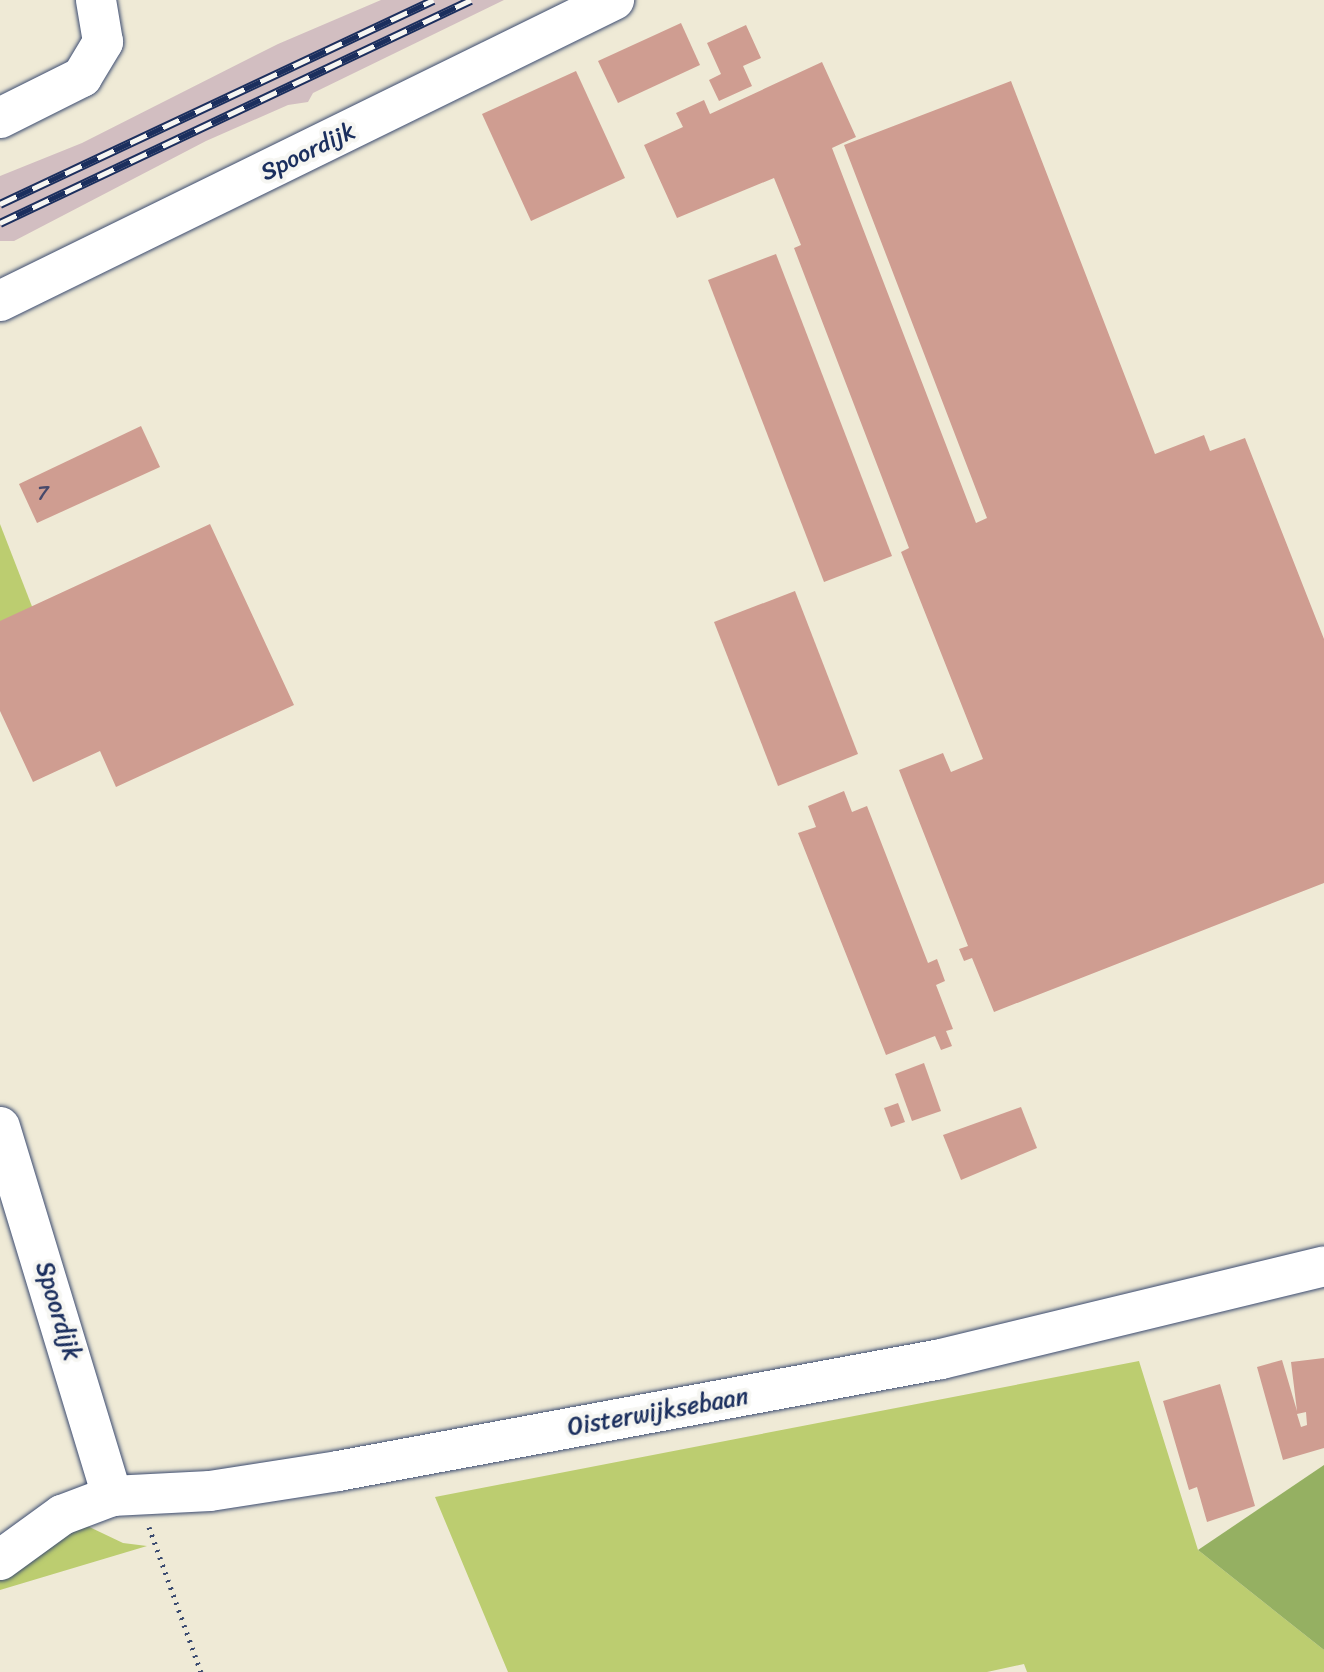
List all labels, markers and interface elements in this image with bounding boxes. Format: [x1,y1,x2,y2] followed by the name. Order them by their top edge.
[256,117,360,187] street label: Spoordijk
[37,481,49,505] house number: 7
[29,1258,87,1364] street label: Spoordijk
[565,1382,751,1442] street label: Oisterwijksebaan

